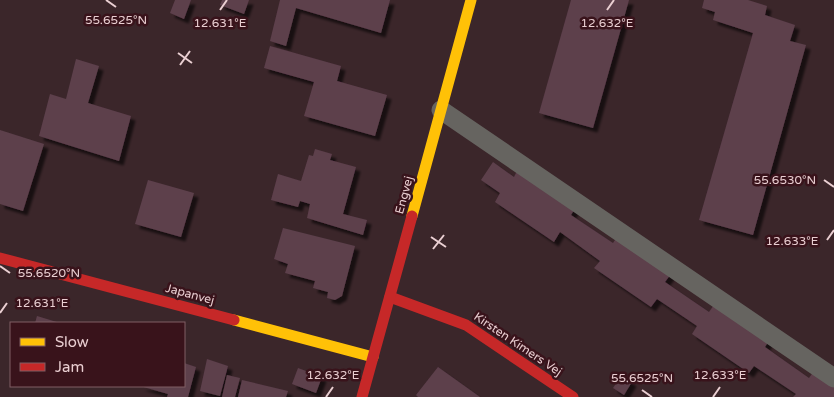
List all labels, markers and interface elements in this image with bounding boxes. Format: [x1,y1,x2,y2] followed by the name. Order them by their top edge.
[85,13,147,27] text: 55.6525°N
[194,16,247,30] text: 12.631°E
[581,16,634,30] text: 12.632°E
[754,173,816,187] text: 55.6530°N
[392,175,416,215] street label: Engvej
[766,234,819,248] text: 12.633°E
[18,266,80,280] text: 55.6520°N
[164,281,216,307] street label: Japanvej
[16,296,69,310] text: 12.631°E
[471,309,565,379] street label: Kirsten Kimers Vej
[10,322,185,387] legend
[55,333,89,351] text: Slow
[55,358,84,376] text: Jam
[307,368,360,382] text: 12.632°E
[694,368,747,382] text: 12.633°E
[611,371,673,385] text: 55.6525°N

